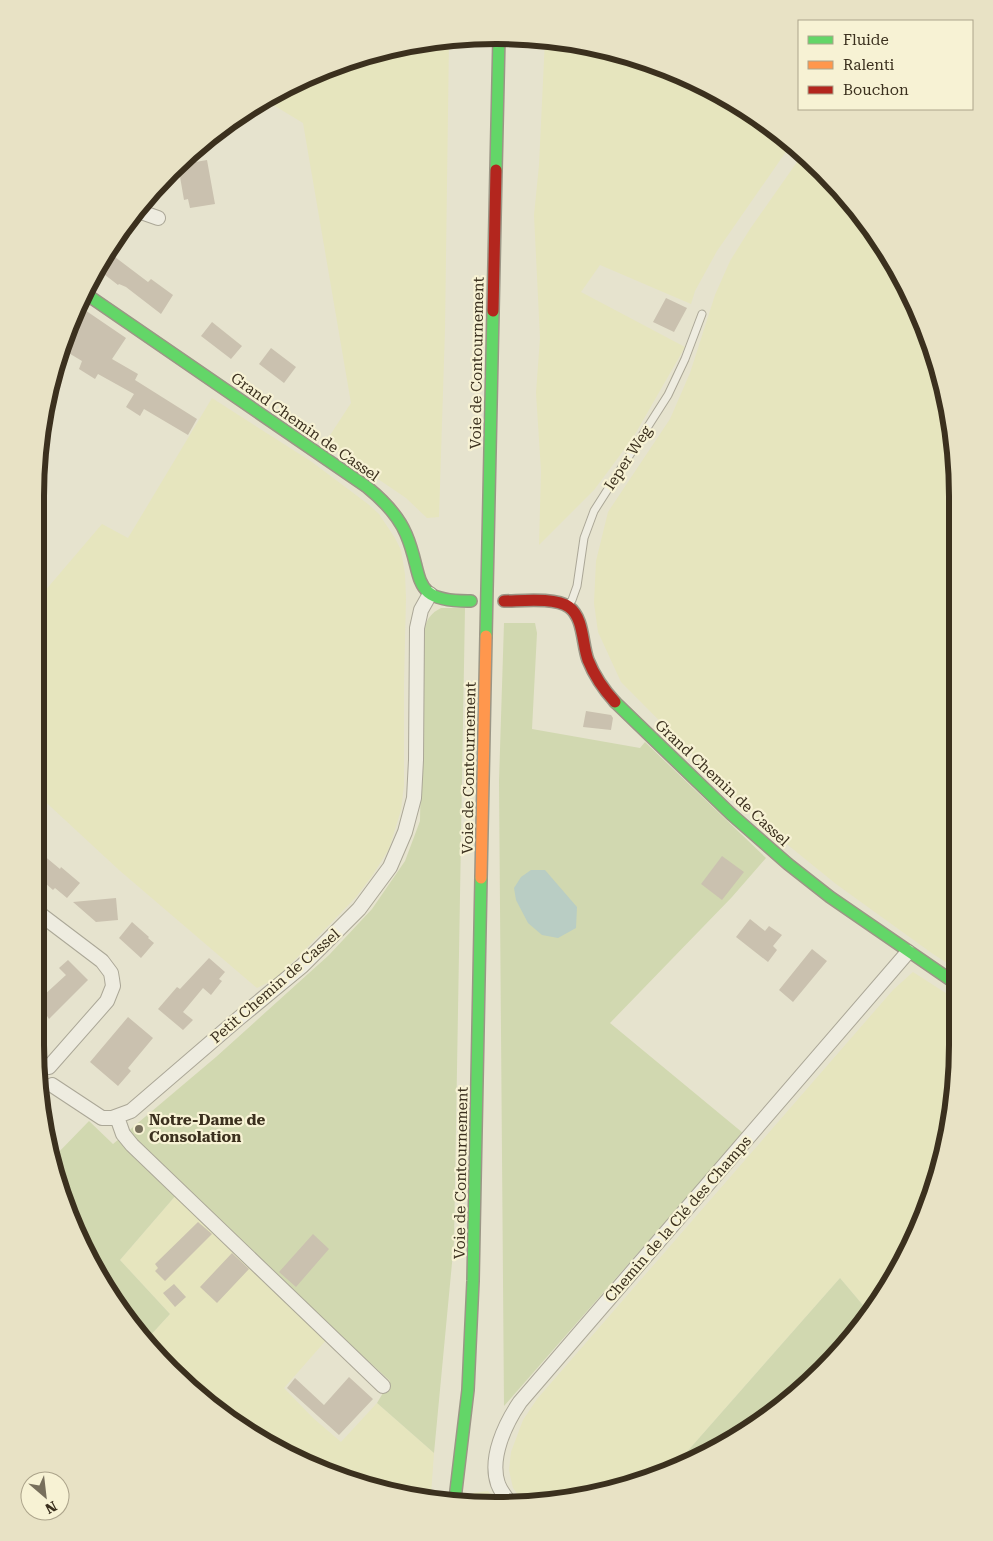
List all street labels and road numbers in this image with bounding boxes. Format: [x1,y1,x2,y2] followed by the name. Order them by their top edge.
[466,276,488,449] street label: Voie de Contournement
[227,369,383,485] street label: Grand Chemin de Cassel
[601,422,656,494] street label: Ieper Weg
[458,681,480,854] street label: Voie de Contournement
[651,716,793,850] street label: Grand Chemin de Cassel
[207,925,344,1047] street label: Petit Chemin de Cassel
[450,1086,472,1259] street label: Voie de Contournement
[601,1132,755,1306] street label: Chemin de la Clé des Champs

